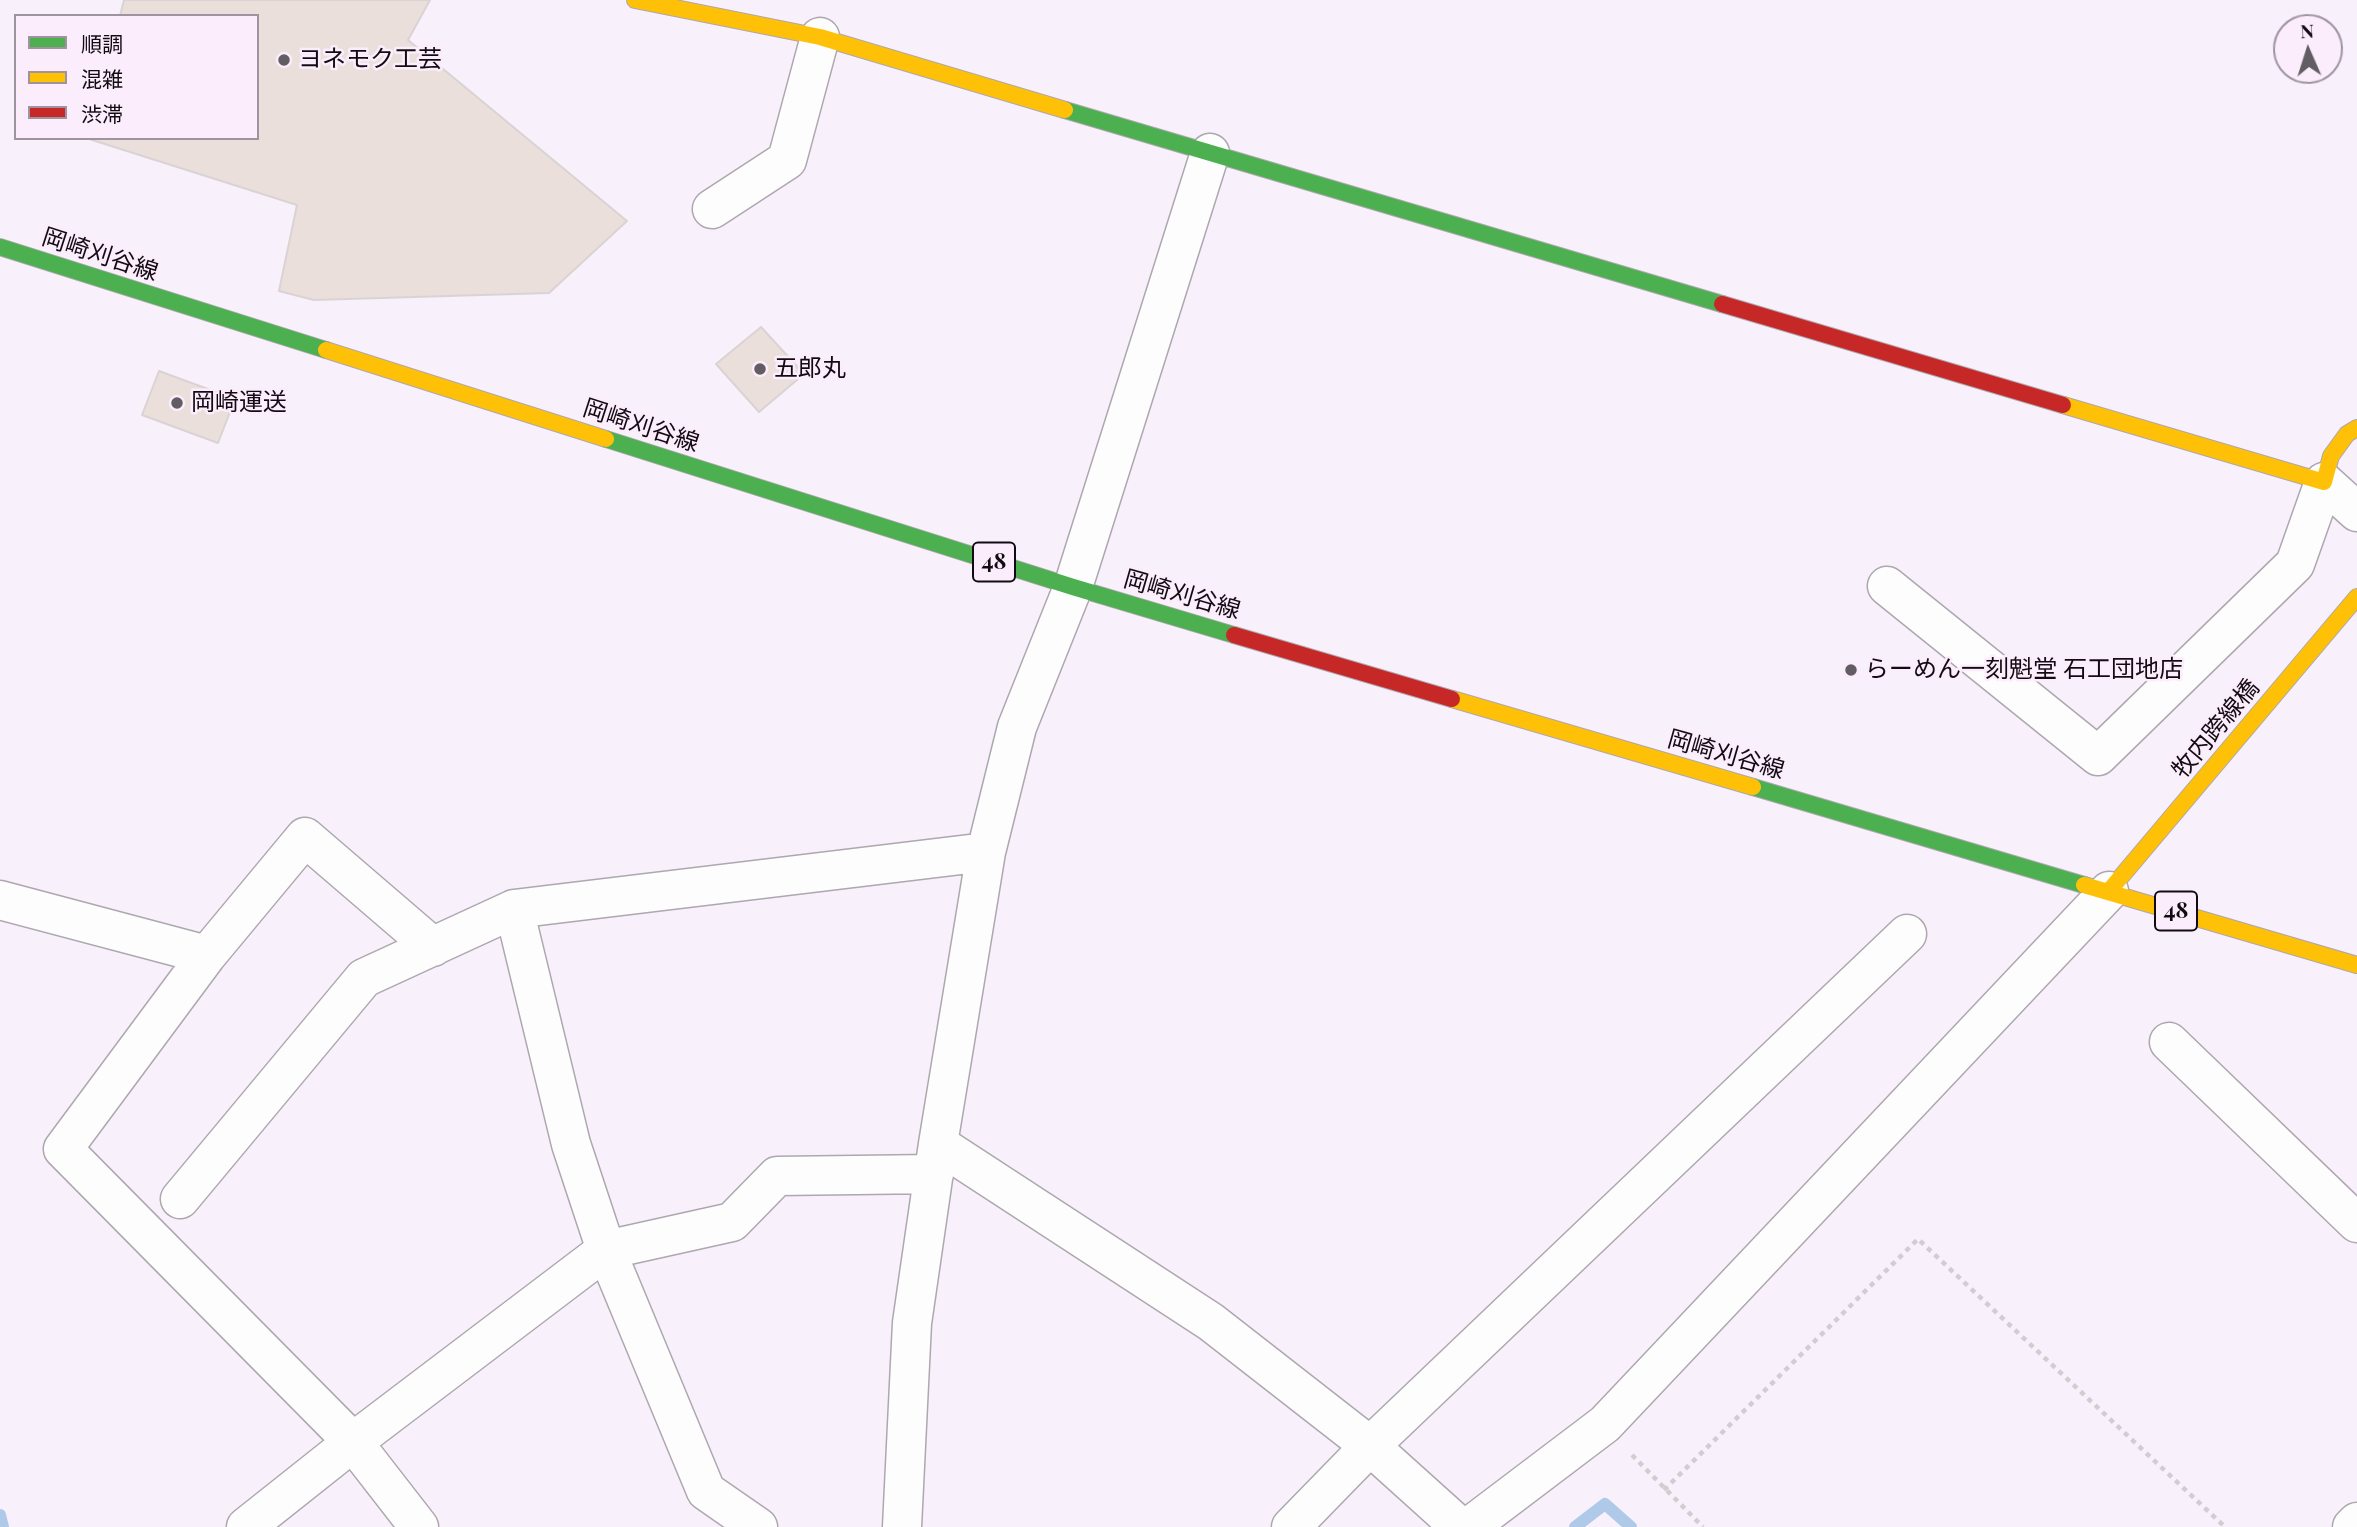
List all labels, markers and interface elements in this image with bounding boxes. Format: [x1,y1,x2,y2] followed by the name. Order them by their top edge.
[14,14,259,140] legend
[2273,14,2343,84] north arrow
[2299,17,2315,43] text: N
[81,29,123,57] text: 順調
[298,46,442,74] place label: ヨネモク工芸
[276,52,292,68] marker: ヨネモク工芸
[81,64,123,92] text: 混雑
[81,99,123,127] text: 渋滞
[38,223,162,287] street label: 岡崎刈谷線
[774,355,846,383] place label: 五郎丸
[752,361,768,377] marker: 五郎丸
[191,389,287,417] place label: 岡崎運送
[579,394,703,458] street label: 岡崎刈谷線
[169,395,185,411] marker: 岡崎運送
[973,542,1015,582] road number: 48
[1120,565,1244,625] street label: 岡崎刈谷線
[1865,656,2183,684] place label: らーめん一刻魁堂 石工団地店
[1843,662,1859,678] marker: らーめん一刻魁堂 石工団地店
[2166,674,2266,784] street label: 牧内跨線橋
[1664,725,1788,785] street label: 岡崎刈谷線
[2155,891,2197,930] road number: 48

